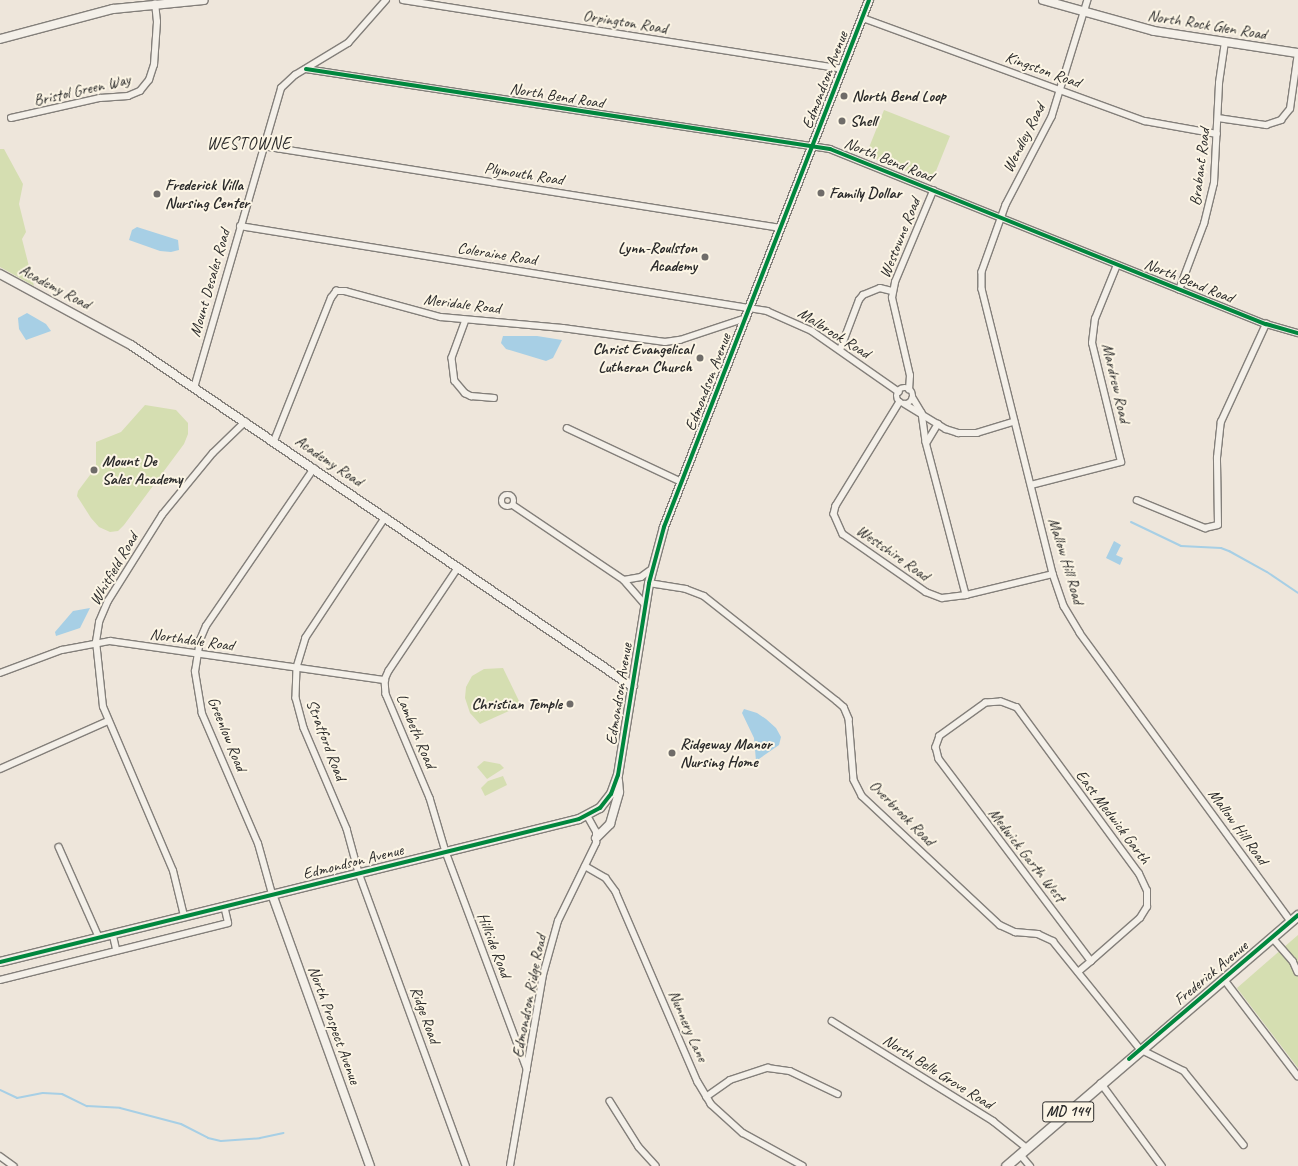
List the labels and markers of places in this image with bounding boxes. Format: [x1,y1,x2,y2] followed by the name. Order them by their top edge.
[852,86,946,106] place label: North Bend Loop
[839,91,849,101] marker: North Bend Loop
[850,111,877,131] place label: Shell
[837,116,847,126] marker: Shell
[165,175,249,213] place label: Frederick Villa Nursing Center
[829,183,901,203] place label: Family Dollar
[816,188,826,198] marker: Family Dollar
[152,189,162,199] marker: Frederick Villa Nursing Center
[618,238,697,276] place label: Lynn-Roulston Academy
[700,252,710,262] marker: Lynn-Roulston Academy
[592,339,692,377] place label: Christ Evangelical Lutheran Church
[695,353,705,363] marker: Christ Evangelical Lutheran Church
[102,451,182,489] place label: Mount De Sales Academy
[89,465,99,475] marker: Mount De Sales Academy
[471,694,562,714] place label: Christian Temple
[565,699,575,709] marker: Christian Temple
[680,734,771,772] place label: Ridgeway Manor Nursing Home
[667,748,677,758] marker: Ridgeway Manor Nursing Home

